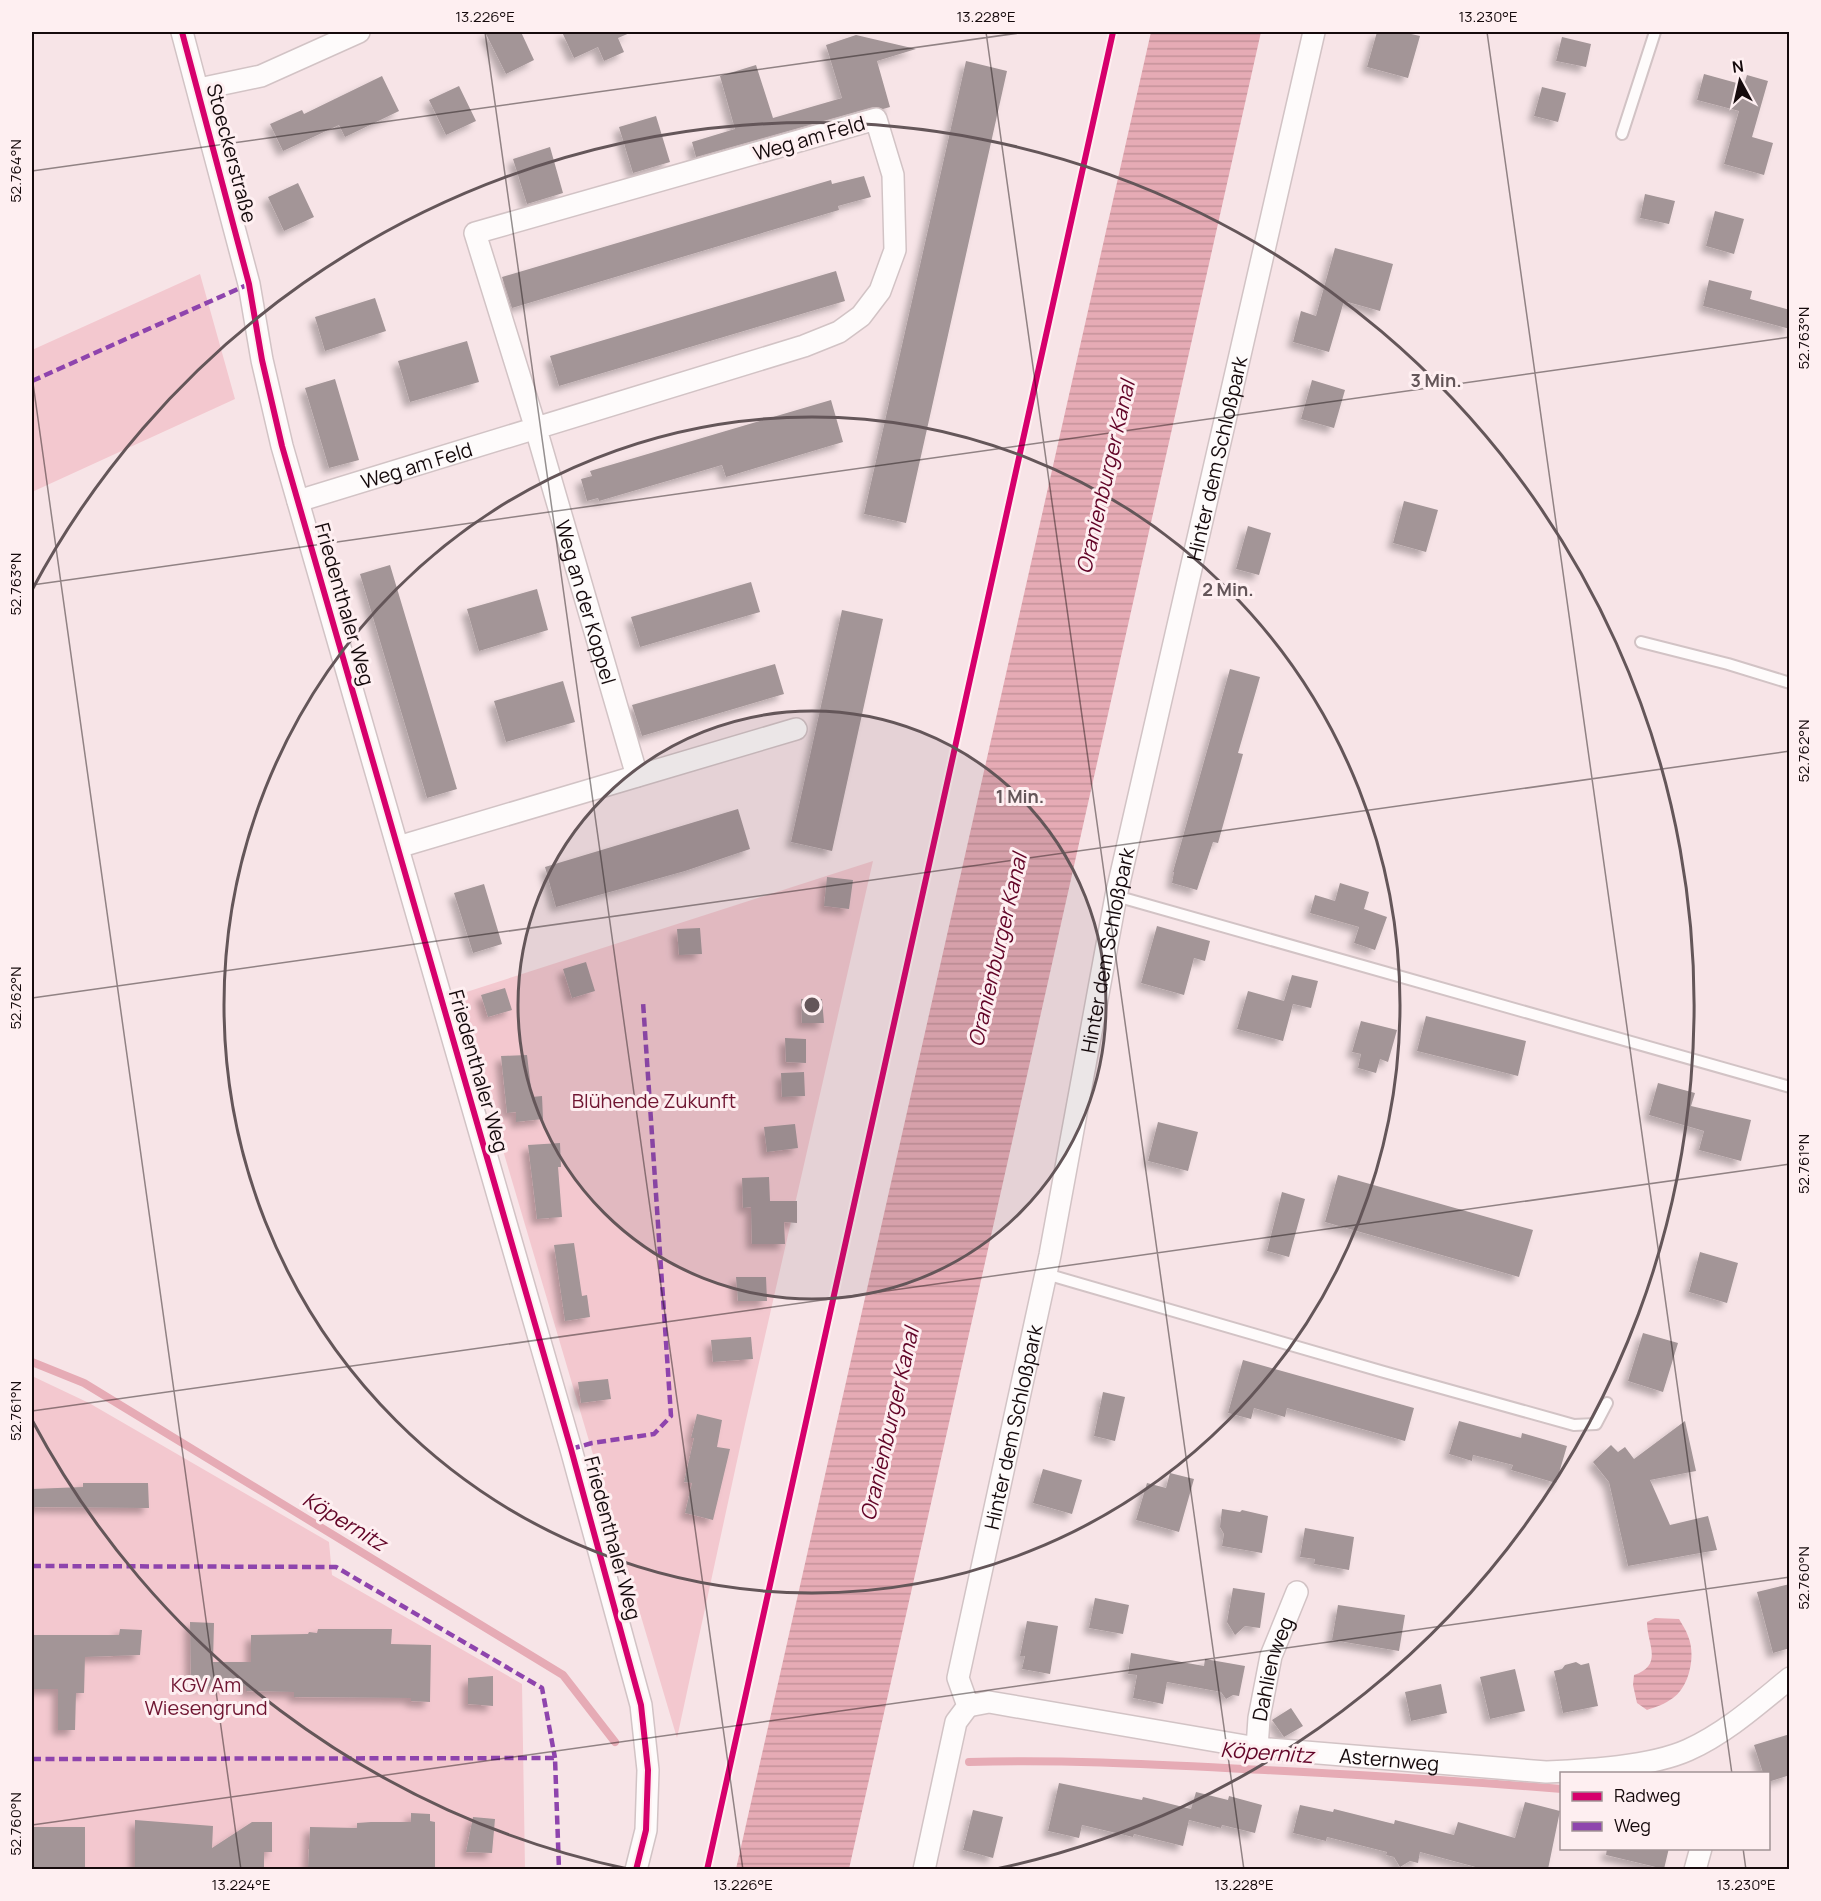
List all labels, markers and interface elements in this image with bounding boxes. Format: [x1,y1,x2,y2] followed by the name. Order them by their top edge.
[455,6,515,27] text: 13.226°E
[956,6,1016,27] text: 13.228°E
[1458,6,1518,27] text: 13.230°E
[1710,51,1770,111] north arrow
[1731,54,1745,78] text: N
[200,81,264,225] street label: Stoeckerstraße
[750,109,868,167] street label: Weg am Feld
[5,139,26,203] text: 52.764°N
[1793,307,1814,369] text: 52.763°N
[1180,352,1253,563] street label: Hinter dem Schloßpark
[1410,368,1462,392] text: 3 Min.
[1069,375,1142,576] water label: Oranienburger Kanal
[358,435,476,494] street label: Weg am Feld
[550,517,623,687] street label: Weg an der Koppel
[309,519,381,689] street label: Friedenthaler Weg
[5,553,26,615] text: 52.763°N
[1202,577,1254,601] text: 2 Min.
[1793,720,1814,783] text: 52.762°N
[996,784,1044,808] text: 1 Min.
[1074,844,1140,1055] street label: Hinter dem Schloßpark
[961,848,1034,1049] water label: Oranienburger Kanal
[5,967,26,1030] text: 52.762°N
[443,986,515,1156] street label: Friedenthaler Weg
[802,995,822,1015] centre of rings
[572,1087,736,1114] park label: Blühende Zukunft
[1793,1134,1814,1194] text: 52.761°N
[977,1321,1048,1532] street label: Hinter dem Schloßpark
[853,1322,926,1523] water label: Oranienburger Kanal
[5,1381,26,1441] text: 52.761°N
[578,1453,648,1623] street label: Friedenthaler Weg
[298,1485,395,1558] water label: Köpernitz
[1793,1546,1814,1610] text: 52.760°N
[1245,1612,1299,1723] street label: Dahlienweg
[144,1671,268,1721] park label: KGV Am Wiesengrund
[1220,1735,1317,1769] water label: Köpernitz
[1338,1741,1440,1777] street label: Asternweg
[1560,1772,1770,1850] legend
[1614,1783,1681,1807] text: Radweg
[5,1792,26,1856] text: 52.760°N
[1614,1813,1651,1837] text: Weg
[212,1874,270,1895] text: 13.224°E
[713,1874,773,1895] text: 13.226°E
[1214,1874,1274,1895] text: 13.228°E
[1716,1874,1776,1895] text: 13.230°E

